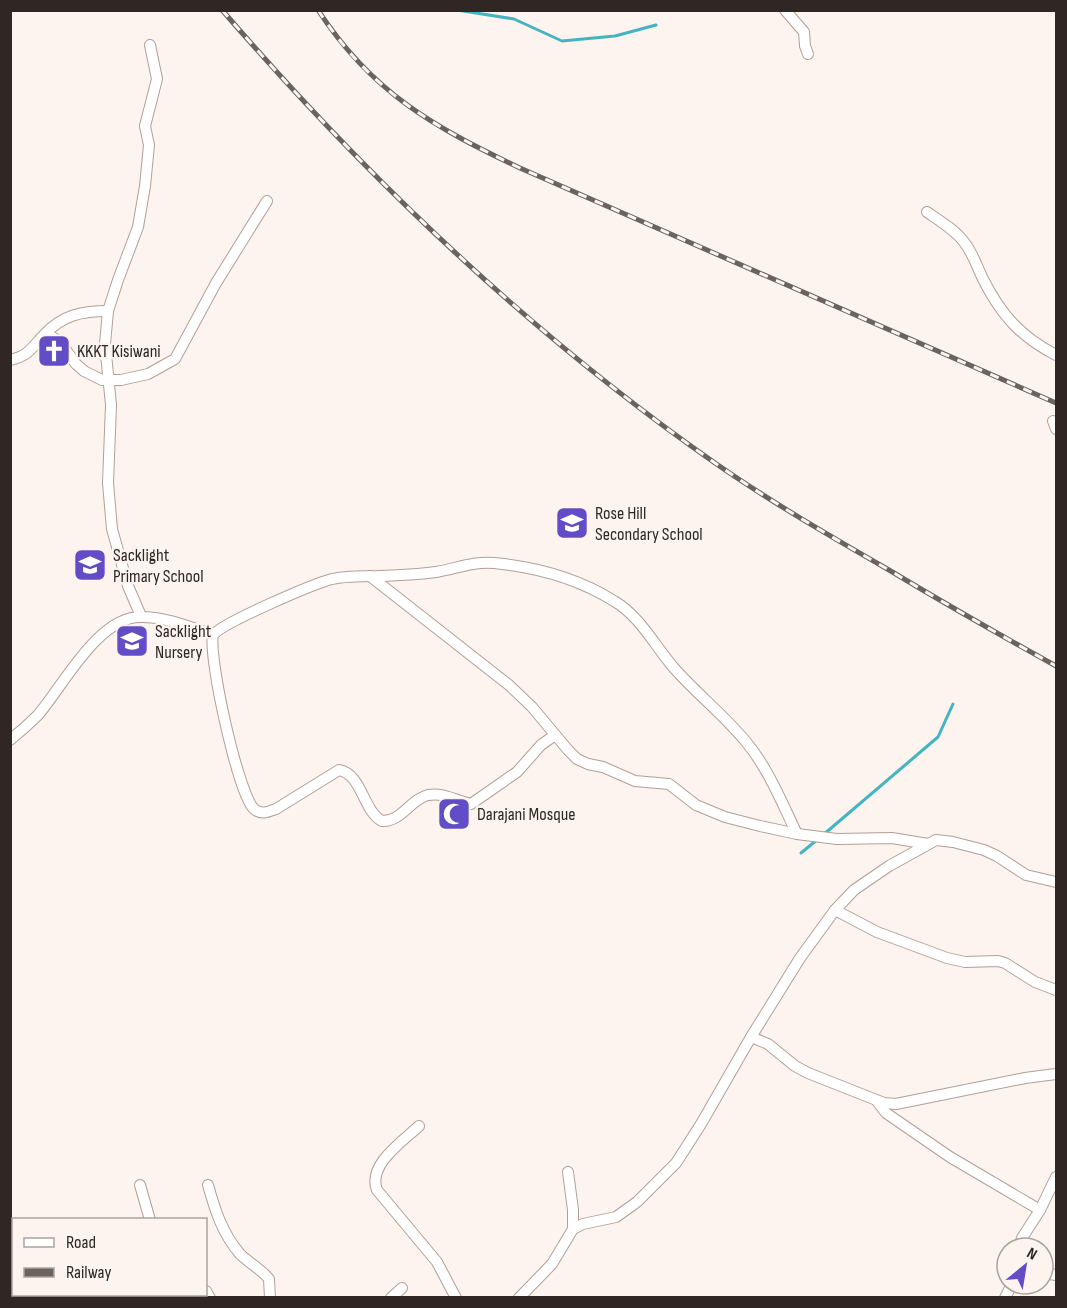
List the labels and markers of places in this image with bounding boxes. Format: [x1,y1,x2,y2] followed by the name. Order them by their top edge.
[36,333,72,369] church icon: KKKT Kisiwani
[77,341,161,362] place label: KKKT Kisiwani
[595,503,703,545] place label: Rose Hill Secondary School
[554,505,590,541] school or university icon: Rose Hill Secondary School
[113,545,204,587] place label: Sacklight Primary School
[72,547,108,583] school or university icon: Sacklight Primary School
[155,621,212,663] place label: Sacklight Nursery
[114,623,150,659] school or university icon: Sacklight Nursery
[436,796,472,832] mosque icon: Darajani Mosque
[477,804,575,825] place label: Darajani Mosque

